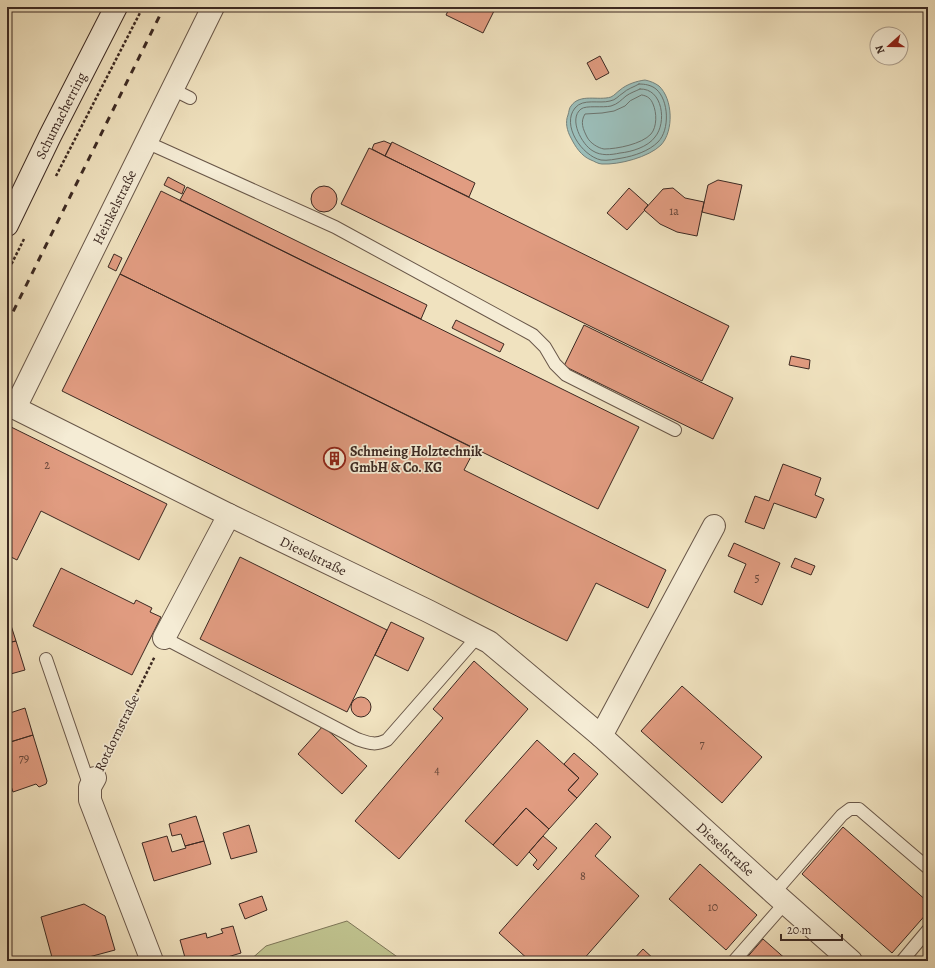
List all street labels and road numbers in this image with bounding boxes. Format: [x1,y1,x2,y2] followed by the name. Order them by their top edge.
[31,69,91,162] street label: Schumacherring
[88,167,141,248] street label: Heinkelstraße
[277,532,350,580] street label: Dieselstraße
[90,691,144,775] street label: Rotdornstraße
[692,818,759,880] street label: Dieselstraße

